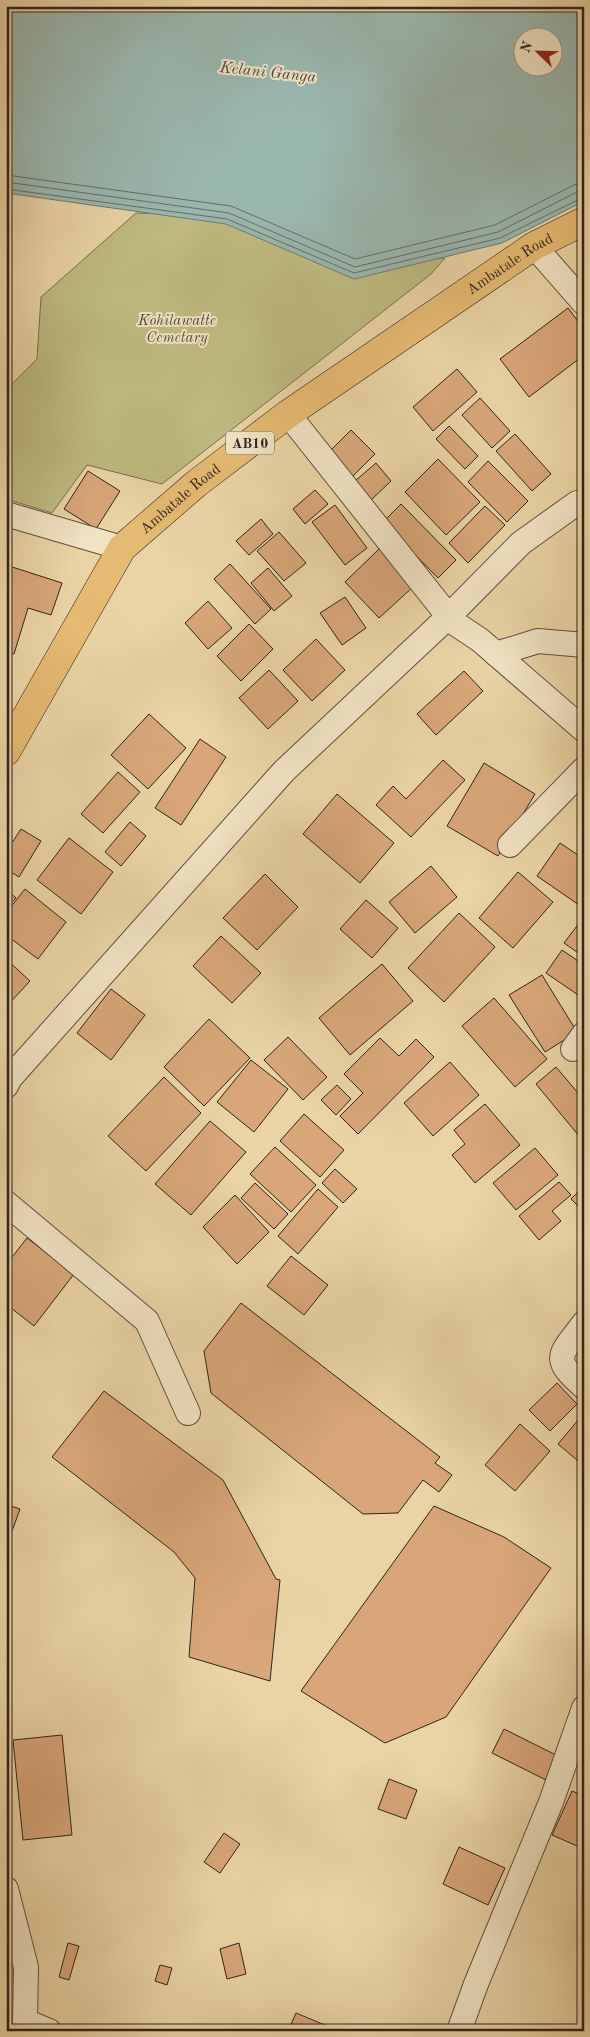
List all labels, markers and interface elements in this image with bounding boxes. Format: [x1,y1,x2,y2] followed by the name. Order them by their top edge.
[512,28,562,78] north arrow
[518,39,536,55] text: N
[218,60,317,86] water label: Kelani Ganga
[465,232,556,299] street label: Ambatale Road
[137,314,216,346] park label: Kohilawatte Cemetary
[226,432,274,454] road number: AB10
[138,462,224,538] street label: Ambatale Road

